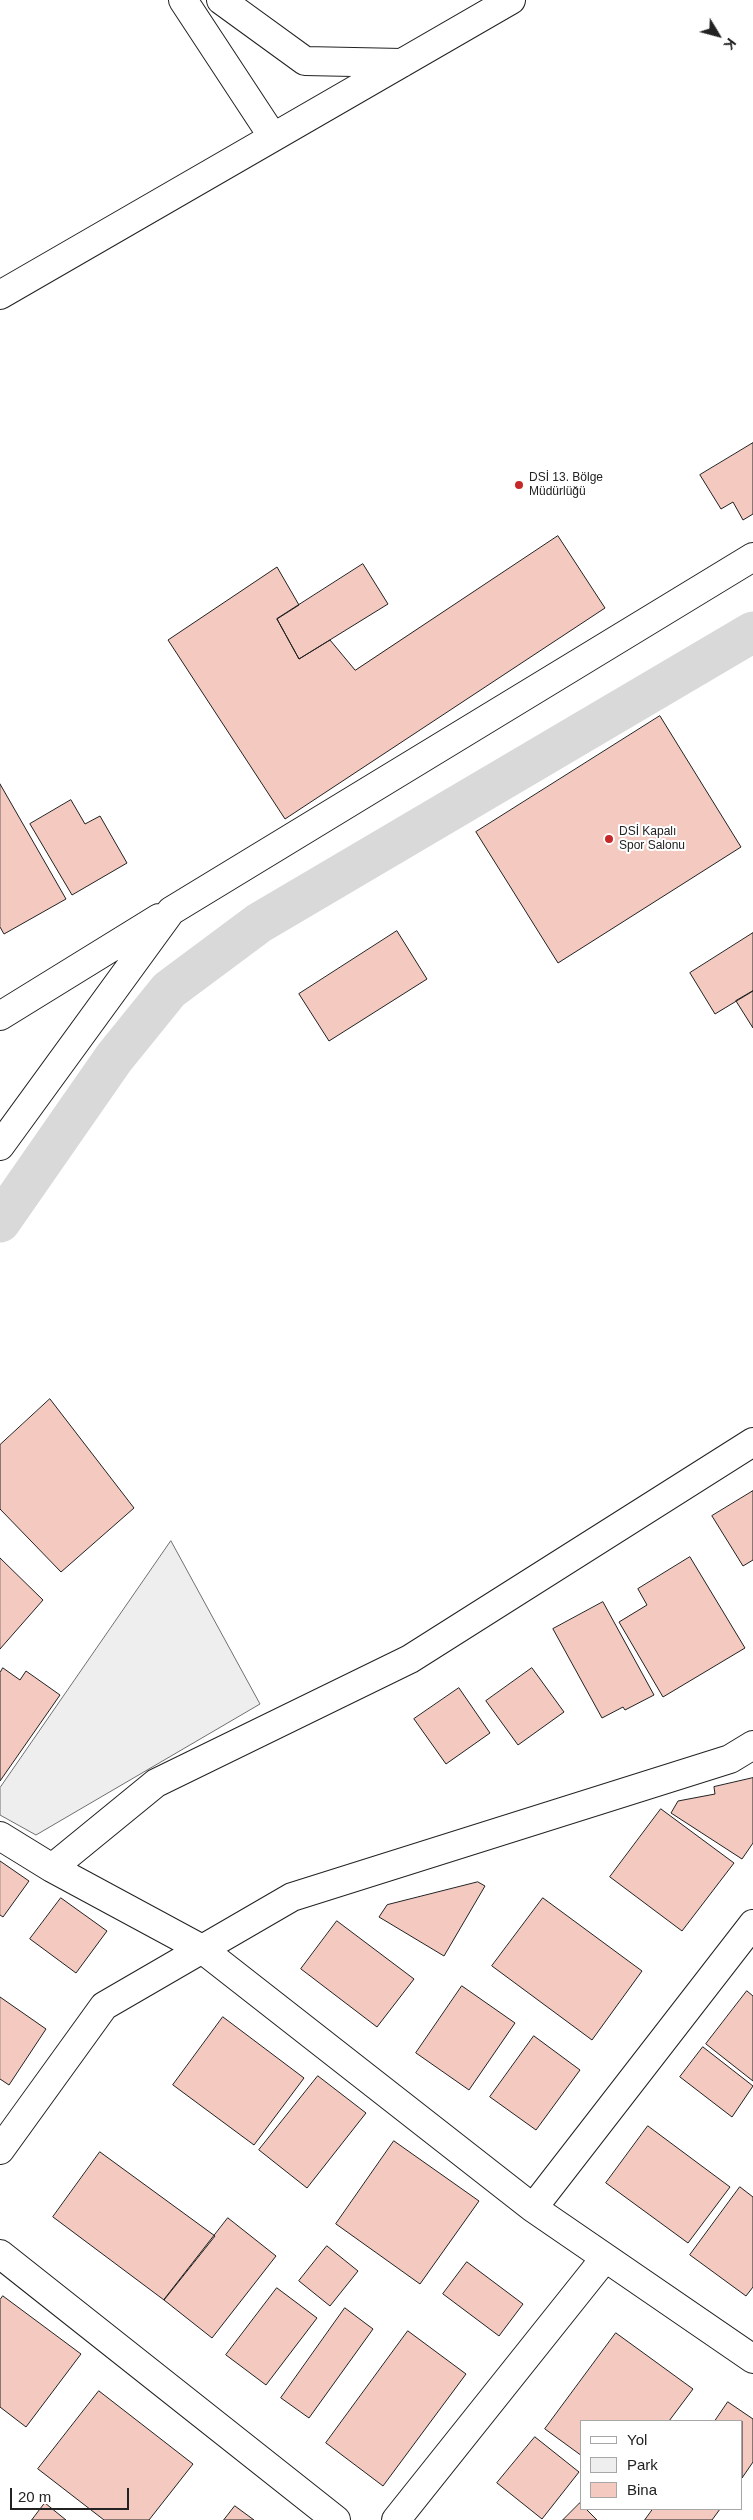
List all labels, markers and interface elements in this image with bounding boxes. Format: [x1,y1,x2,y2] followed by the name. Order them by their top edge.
[693,10,743,60] north arrow
[721,35,739,53] text: K
[529,471,603,499] place label: DSİ 13. Bölge Müdürlüğü
[513,479,525,491] marker: DSİ 13. Bölge Müdürlüğü
[619,825,685,853] place label: DSİ Kapalı Spor Salonu
[603,833,615,845] marker: DSİ Kapalı Spor Salonu
[580,2420,743,2510] legend
[627,2431,647,2448] text: Yol
[627,2456,658,2473] text: Park
[12,2478,131,2510] scale bar
[627,2481,657,2498] text: Bina
[18,2488,51,2505] text: 20 m

